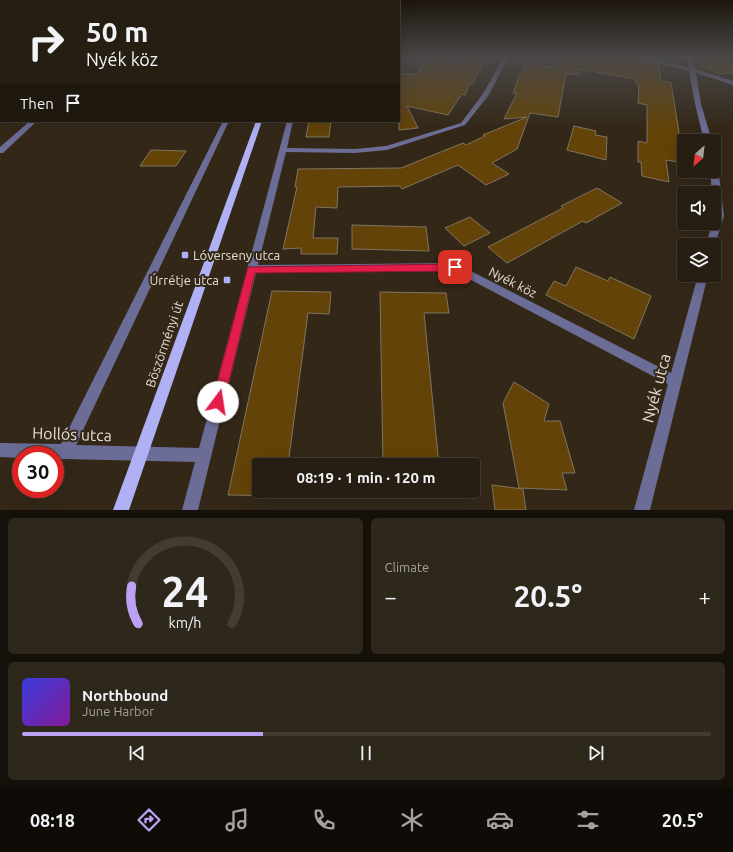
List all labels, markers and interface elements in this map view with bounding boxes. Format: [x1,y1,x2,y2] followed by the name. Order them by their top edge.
[20,16,72,68] icon: right
[86,16,148,47] text: 50 m
[86,49,158,69] text: Nyék köz
[62,92,84,114] icon: arrive
[20,95,54,112] text: Then
[677,134,721,178] north arrow
[677,134,721,282] map controls
[677,186,721,230] button: sound
[677,238,721,282] button: layers
[193,248,280,262] place label: Lóverseny utca
[180,250,190,260] marker: Lóverseny utca
[438,250,472,284] pin
[444,256,466,278] icon: arrive
[487,264,539,300] street label: Nyék köz
[149,272,219,287] place label: Úrrétje utca
[222,275,232,285] marker: Úrrétje utca
[143,299,185,389] street label: Böszörményi út
[638,352,674,424] street label: Nyék utca
[197,381,239,423] position arrow
[32,424,112,444] street label: Hollós utca
[12,446,64,498] speed limit sign: 30
[297,469,435,486] text: 08:19 · 1 min · 120 m
[385,560,429,574] text: Climate
[162,568,209,615] text: 24
[513,579,582,613] text: 20.5°
[385,584,397,609] text: −
[699,584,711,609] text: +
[169,615,202,631] text: km/h
[82,687,168,704] text: Northbound
[82,704,154,718] text: June Harbor
[126,742,148,764] icon: previous
[355,742,377,764] icon: pause
[585,742,607,764] icon: next
[135,806,163,834] icon: directions
[223,806,251,834] icon: music
[310,806,338,834] icon: phone
[398,806,426,834] icon: climate
[486,806,514,834] icon: car
[574,806,602,834] icon: filters
[30,810,75,830] text: 08:18
[662,810,703,830] text: 20.5°

